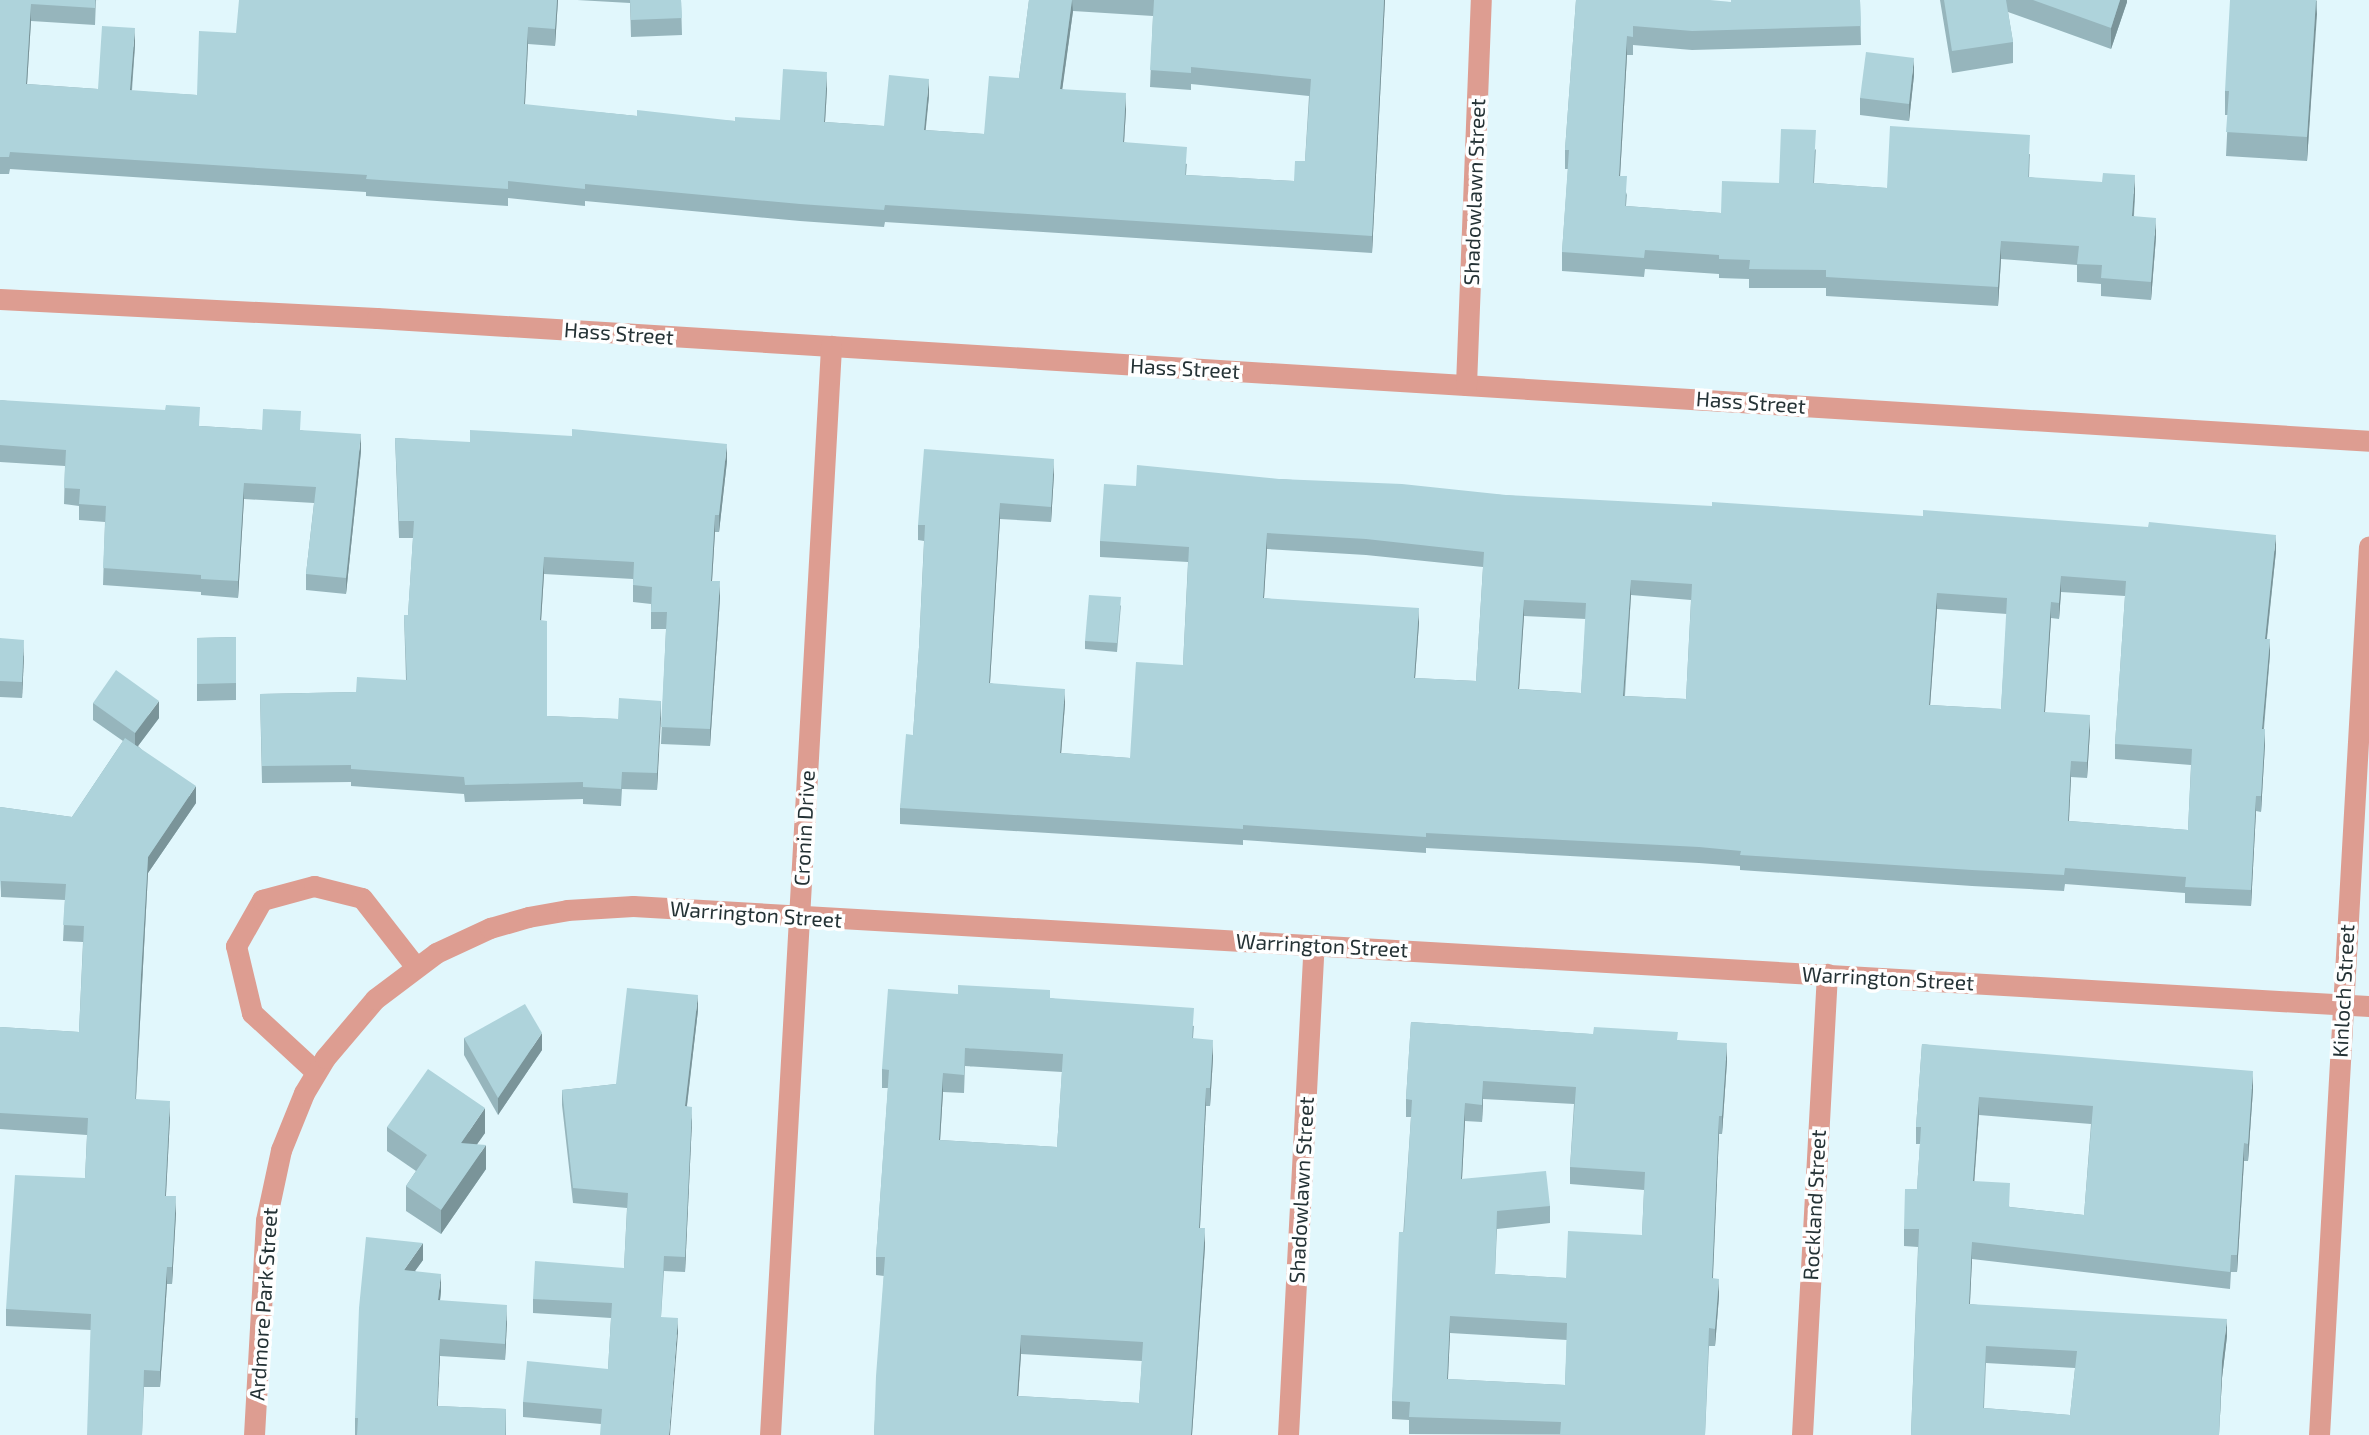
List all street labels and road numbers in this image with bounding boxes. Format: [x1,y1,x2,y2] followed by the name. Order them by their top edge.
[1458,98,1490,286] street label: Shadowlawn Street
[563,317,675,349] street label: Hass Street
[1129,353,1241,383] street label: Hass Street
[1695,386,1807,418] street label: Hass Street
[788,769,820,887] street label: Cronin Drive
[669,895,843,933] street label: Warrington Street
[2327,924,2359,1058] street label: Kinloch Street
[1235,928,1409,962] street label: Warrington Street
[1801,961,1975,995] street label: Warrington Street
[1284,1096,1318,1284] street label: Shadowlawn Street
[1797,1129,1831,1281] street label: Rockland Street
[244,1206,282,1402] street label: Ardmore Park Street

